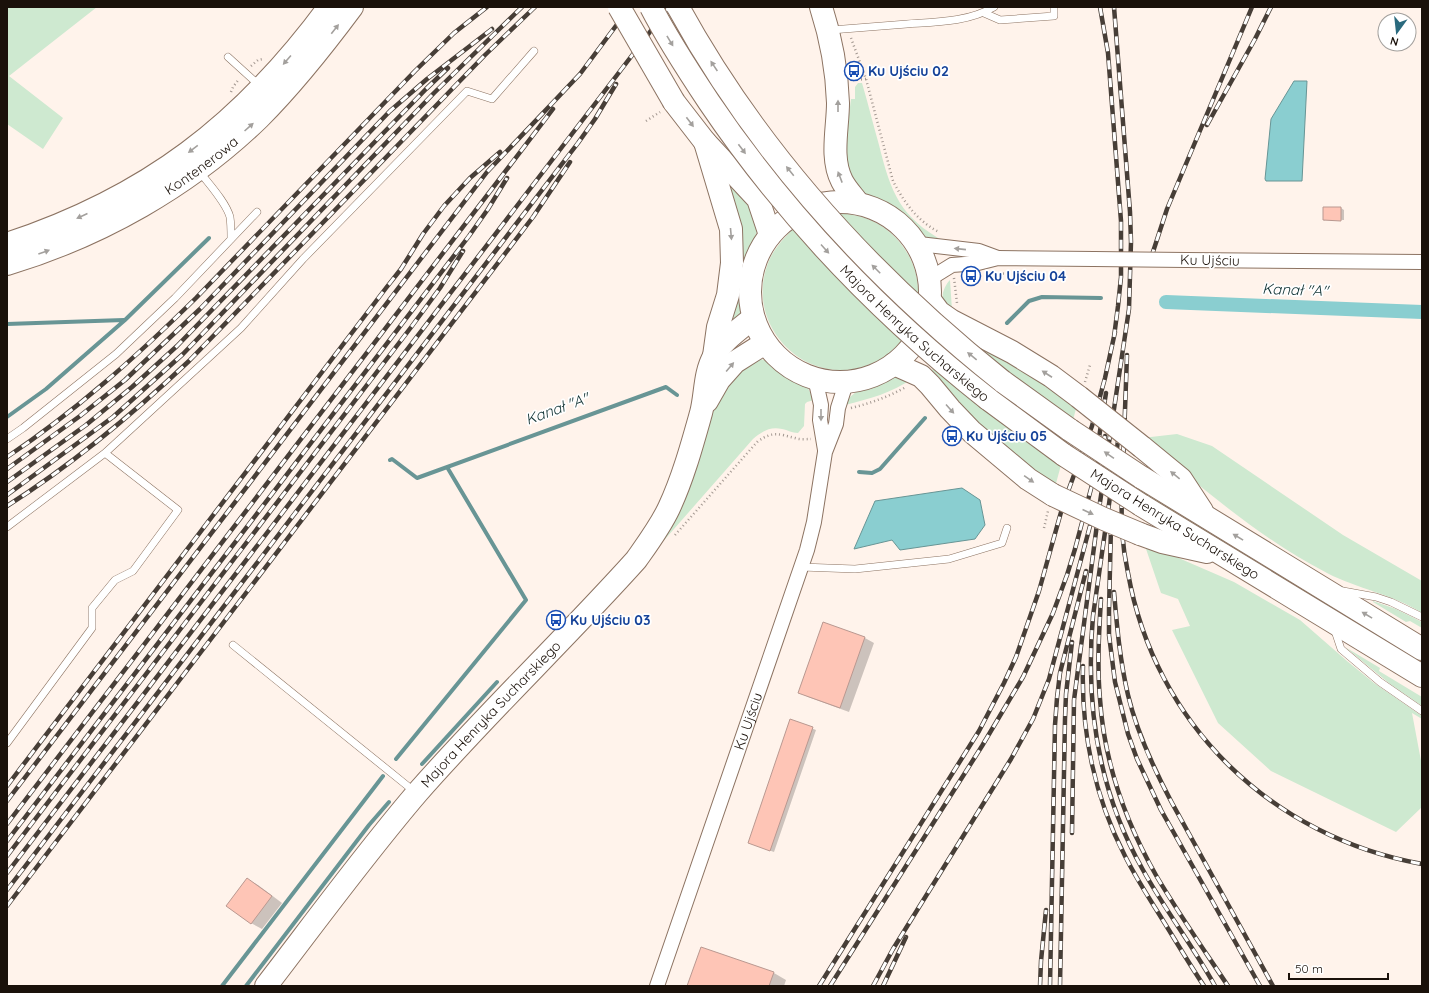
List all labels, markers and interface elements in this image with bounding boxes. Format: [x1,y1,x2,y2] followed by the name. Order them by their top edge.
[1377,12,1417,52] north arrow
[331,24,339,35] one-way arrow
[1389,34,1400,49] text: N
[667,35,674,47] one-way arrow
[283,54,292,65] one-way arrow
[843,60,865,82] bus stop icon: Ku Ujściu 02
[710,61,718,71] one-way arrow
[868,62,949,80] place label: Ku Ujściu 02
[835,99,841,112] one-way arrow
[685,116,694,127] one-way arrow
[244,122,255,131] one-way arrow
[161,132,242,199] street label: Kontenerowa
[738,143,746,154] one-way arrow
[188,145,199,153] one-way arrow
[785,166,794,177] one-way arrow
[837,170,843,182] one-way arrow
[77,213,88,219] one-way arrow
[727,228,734,240] one-way arrow
[820,244,830,254] one-way arrow
[954,246,966,253] one-way arrow
[39,248,51,254] one-way arrow
[1180,250,1240,270] street label: Ku Ujściu
[836,261,993,406] street label: Majora Henryka Sucharskiego
[871,264,881,273] one-way arrow
[960,265,982,287] bus stop icon: Ku Ujściu 04
[985,267,1066,285] place label: Ku Ujściu 04
[1262,279,1330,300] water label: Kanał "A"
[966,352,977,361] one-way arrow
[726,361,735,372] one-way arrow
[1042,370,1053,378] one-way arrow
[523,388,593,429] water label: Kanał "A"
[946,404,955,414] one-way arrow
[818,409,824,422] one-way arrow
[941,425,963,447] bus stop icon: Ku Ujściu 05
[966,427,1047,445] place label: Ku Ujściu 05
[1103,451,1114,459] one-way arrow
[1087,465,1263,583] street label: Majora Henryka Sucharskiego
[1170,470,1181,479] one-way arrow
[1024,475,1035,484] one-way arrow
[1082,509,1094,515] one-way arrow
[1232,533,1244,540] one-way arrow
[545,609,567,631] bus stop icon: Ku Ujściu 03
[570,611,650,629] place label: Ku Ujściu 03
[1361,612,1373,619] one-way arrow
[417,637,565,791] street label: Majora Henryka Sucharskiego
[730,690,766,752] street label: Ku Ujściu
[1289,955,1388,981] scale bar
[1295,961,1323,976] text: 50 m

